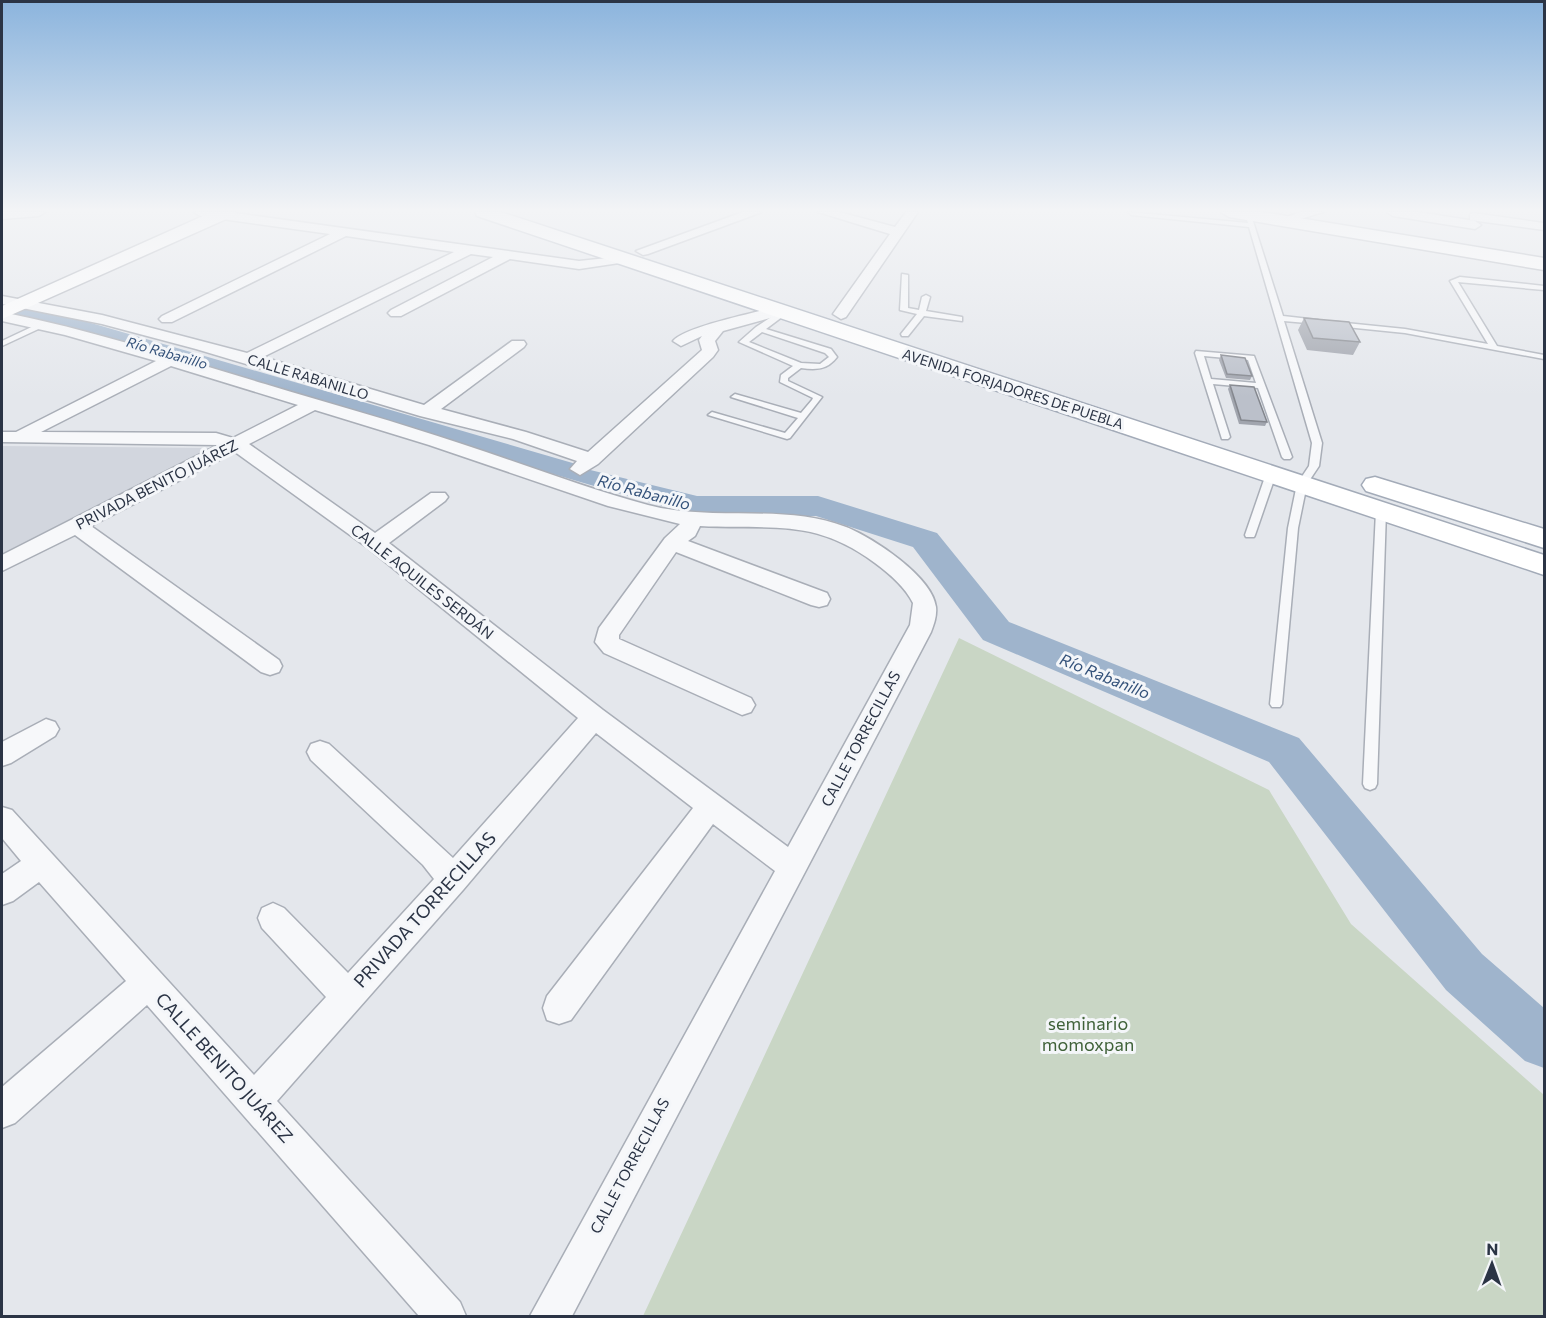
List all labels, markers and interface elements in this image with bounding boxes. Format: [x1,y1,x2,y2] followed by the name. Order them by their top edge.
[125,333,210,372] water label: Río Rabanillo
[900,345,1126,432] street label: AVENIDA FORJADORES DE PUEBLA
[246,350,371,403] street label: CALLE RABANILLO
[72,434,241,533] street label: PRIVADA BENITO JUÁREZ
[596,470,693,513] water label: Río Rabanillo
[348,519,498,642] street label: CALLE AQUILES SERDÁN
[1057,649,1153,702] water label: Río Rabanillo
[817,668,904,809] street label: CALLE TORRECILLAS
[349,827,500,992] street label: PRIVADA TORRECILLAS
[151,988,298,1147] street label: CALLE BENITO JUÁREZ
[1042,1012,1134,1055] park label: seminario momoxpan
[586,1095,673,1236] street label: CALLE TORRECILLAS
[1462,1234,1522,1294] north arrow
[1486,1239,1498,1258] text: N

